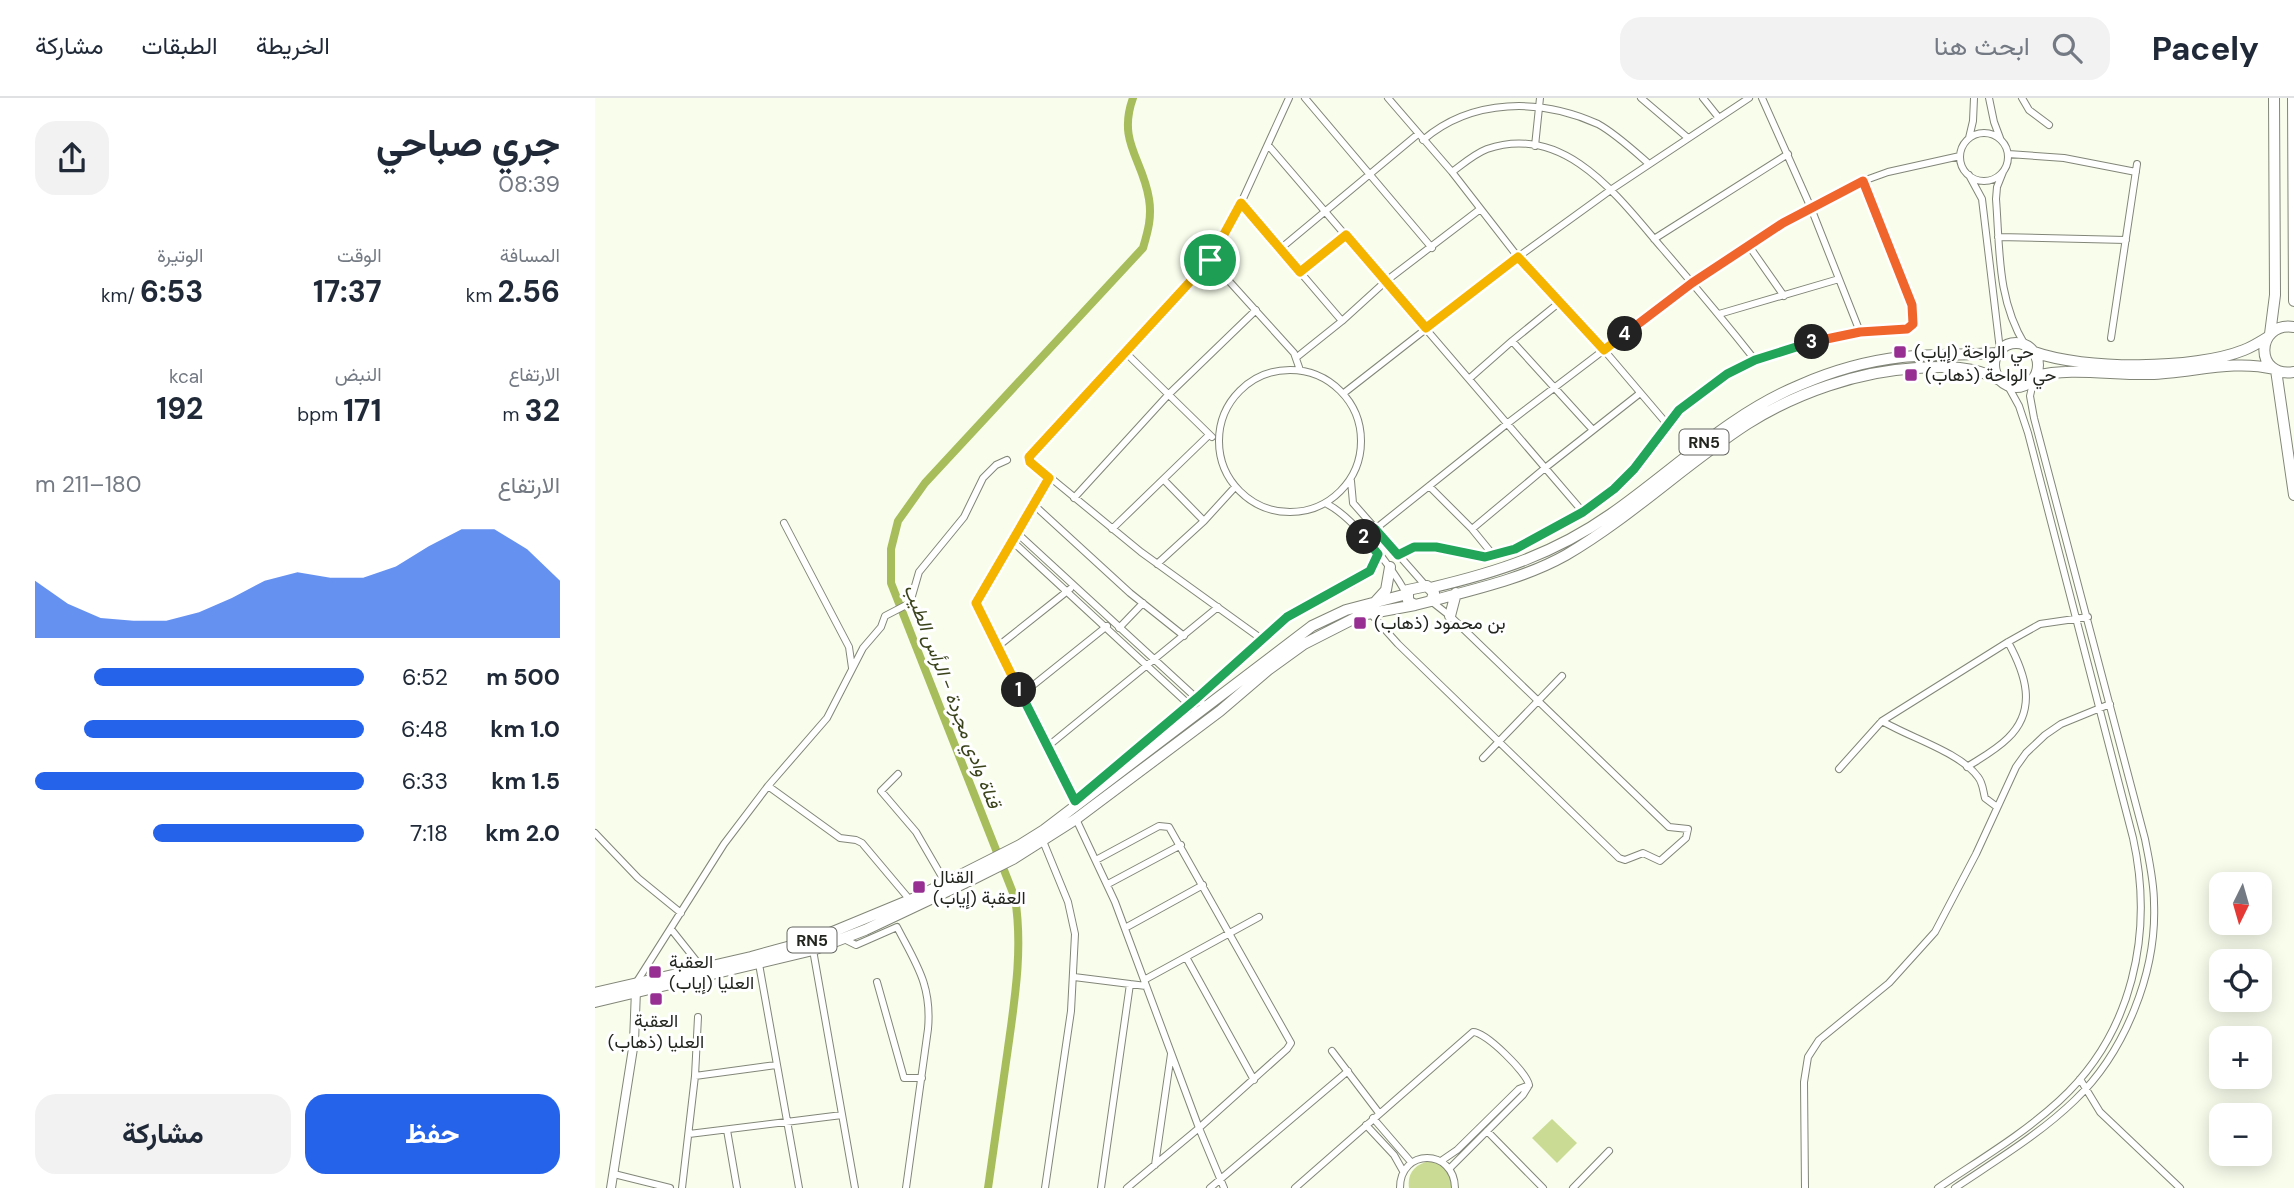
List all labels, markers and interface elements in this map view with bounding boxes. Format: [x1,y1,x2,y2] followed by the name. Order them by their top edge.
[1620,17,2110,80] search box
[2152,27,2259,70] text: Pacely
[1934,29,2030,63] text: ابحث هنا
[2048,29,2086,67] icon: search
[35,30,103,61] text: مشاركة
[141,30,218,61] text: الطبقات
[256,30,330,61] text: الخريطة
[376,118,560,168] text: جري صباحي
[35,121,109,195] button: share
[498,169,560,199] text: 08:39
[1180,230,1240,290] pin
[1191,241,1229,279] icon: arrive
[157,243,203,268] text: الوتيرة
[337,243,382,268] text: الوقت
[500,243,560,268] text: المسافة
[140,272,203,311] text: 6:53
[313,272,382,311] text: 17:37
[497,272,560,311] text: 2.56
[101,283,140,308] text: /km
[466,283,497,308] text: km
[1607,316,1643,352] pin: 4
[1618,321,1631,346] text: 4
[1795,324,1829,360] pin: 3
[1806,329,1817,354] text: 3
[1914,340,2034,367] place label: حي الواحة (إياب)
[1892,344,1908,360] marker: حي الواحة (إياب)
[335,362,382,387] text: النبض
[508,362,560,387] text: الارتفاع
[1925,363,2056,390] place label: حي الواحة (ذهاب)
[169,364,203,389] text: kcal
[1903,367,1919,383] marker: حي الواحة (ذهاب)
[156,389,203,428] text: 192
[343,391,382,430] text: 171
[525,391,560,430] text: 32
[297,402,343,427] text: bpm
[503,402,525,427] text: m
[1679,430,1729,454] road number: RN5
[35,469,142,499] text: 180–211 m
[498,470,560,500] text: الارتفاع
[1347,520,1381,555] pin: 2
[1358,524,1369,549] text: 2
[895,581,1008,815] water label: قناة وادي مجردة - الرأس الطيب
[1374,611,1506,635] place label: بن محمود (ذهاب)
[1352,615,1368,631] marker: بن محمود (ذهاب)
[402,662,448,692] text: 6:52
[486,662,560,692] text: 500 m
[1001,672,1037,708] pin: 1
[1015,677,1022,702] text: 1
[401,714,448,744] text: 6:48
[490,714,560,744] text: 1.0 km
[402,766,448,796] text: 6:33
[491,766,560,796] text: 1.5 km
[410,818,448,848] text: 7:18
[485,818,560,848] text: 2.0 km
[933,865,1026,910] place label: القنال العقبة (إياب)
[2209,872,2271,934] north arrow
[2209,872,2272,1166] map controls
[911,879,927,895] marker: القنال العقبة (إياب)
[787,928,837,953] road number: RN5
[2209,949,2272,1012] button: locate
[669,950,754,995] place label: العقبة العليا (إياب)
[647,964,663,980] marker: العقبة العليا (إياب)
[648,991,664,1007] marker: العقبة العليا (ذهاب)
[608,1009,704,1054] place label: العقبة العليا (ذهاب)
[2209,1026,2272,1089] button: +
[35,1094,291,1174] button: مشاركة
[305,1094,560,1174] button: حفظ
[2209,1103,2272,1166] button: −

